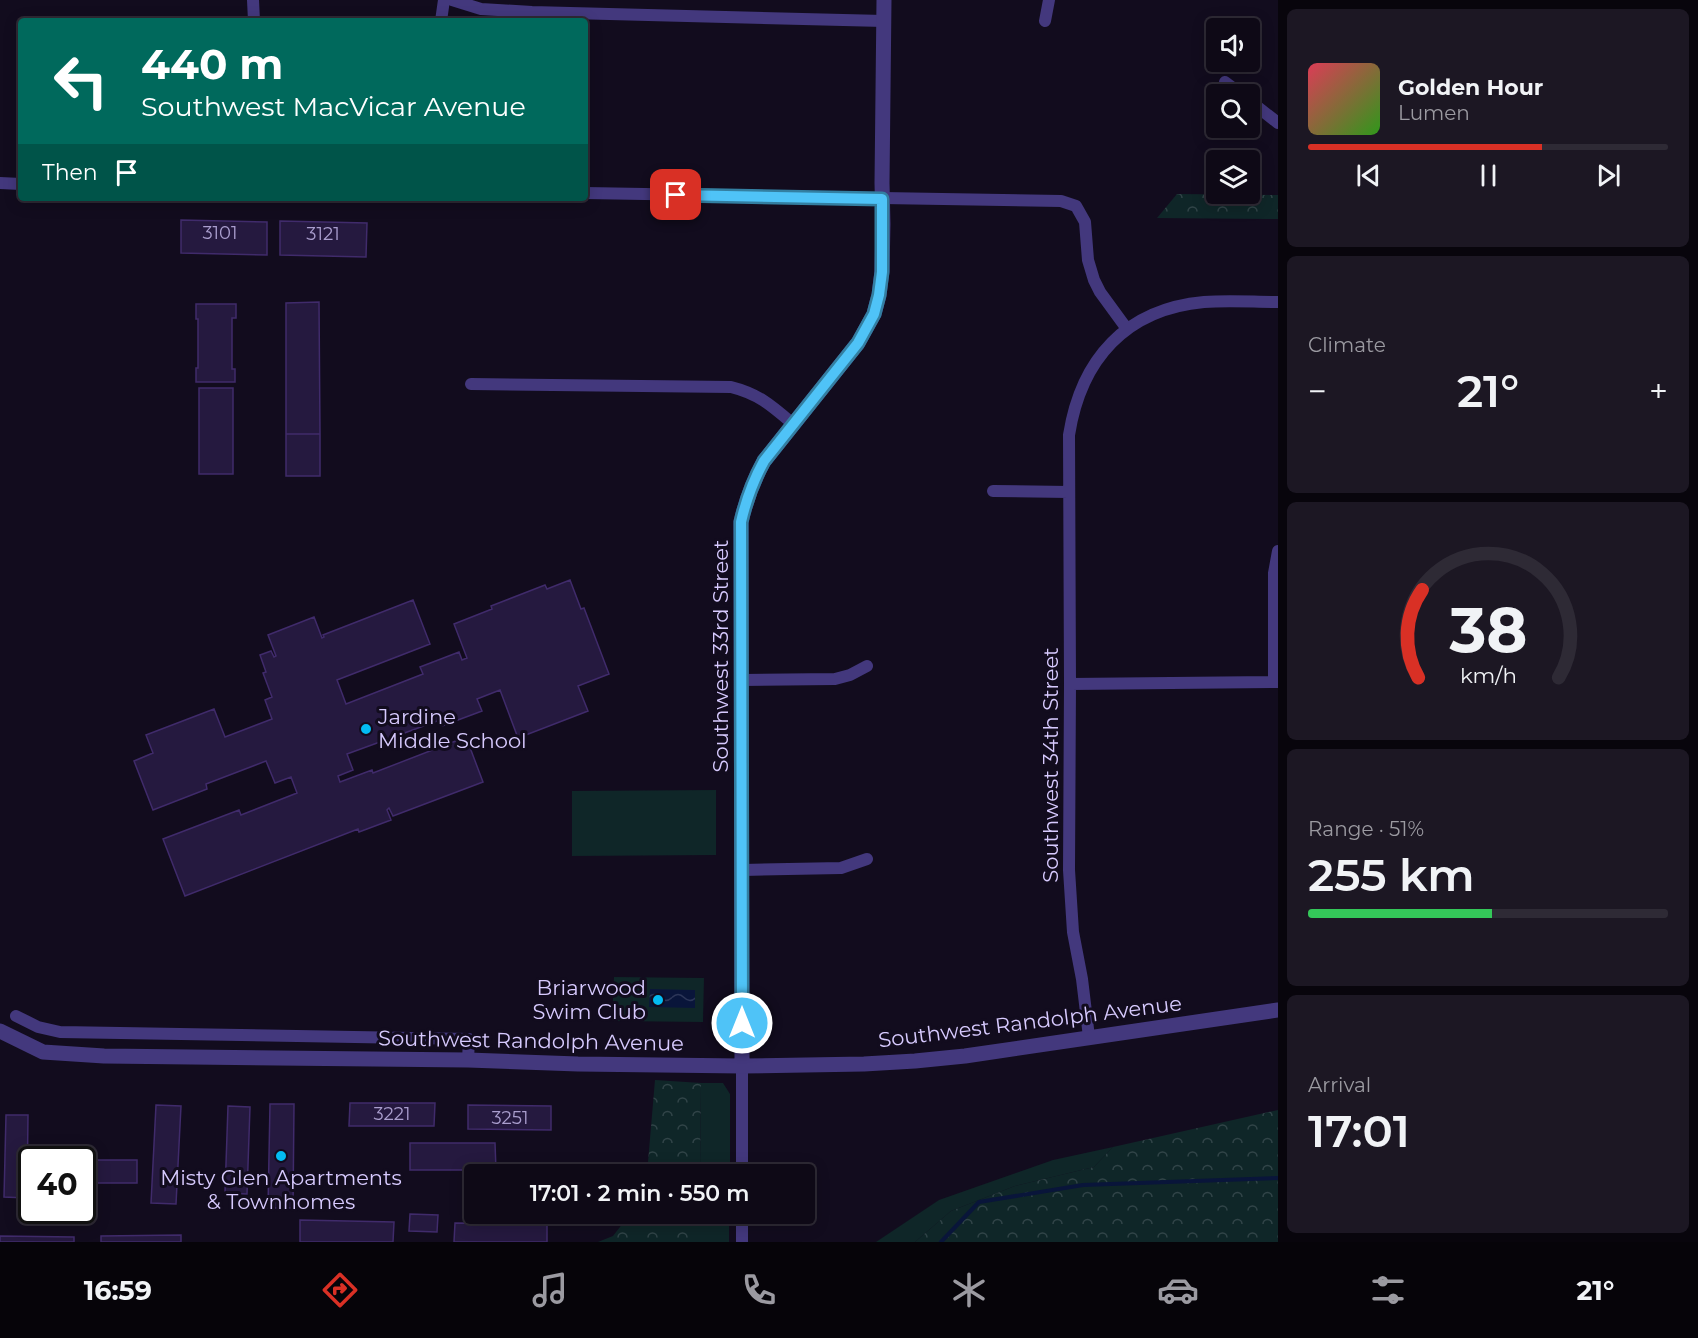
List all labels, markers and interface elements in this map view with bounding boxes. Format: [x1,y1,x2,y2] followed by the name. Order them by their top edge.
[1206,18,1260,204] map controls
[1206,18,1260,72] button: sound
[141,38,283,90] text: 440 m
[42,42,120,120] icon: left
[1398,74,1543,101] text: Golden Hour
[1206,84,1260,138] button: search
[141,90,526,123] text: Southwest MacVicar Avenue
[1398,101,1470,125] text: Lumen
[1206,150,1260,204] button: layers
[110,156,143,189] icon: arrive
[42,159,98,186] text: Then
[1352,159,1385,192] icon: previous
[1472,159,1505,192] icon: pause
[1592,159,1625,192] icon: next
[650,169,701,220] pin
[659,178,692,211] icon: arrive
[202,222,238,244] house number: 3101
[306,223,340,245] house number: 3121
[1308,333,1386,357] text: Climate
[1457,363,1519,418] text: 21°
[1308,371,1327,411] text: −
[1649,371,1668,411] text: +
[708,540,733,772] street label: Southwest 33rd Street
[1448,592,1527,668] text: 38
[1038,647,1063,883] street label: Southwest 34th Street
[1459,662,1517,688] text: km/h
[377,704,527,753] place label: Jardine Middle School
[359,722,373,736] marker: Jardine Middle School
[1308,817,1424,841] text: Range · 51%
[1308,847,1475,902] text: 255 km
[533,975,646,1024] place label: Briarwood Swim Club
[877,990,1183,1053] street label: Southwest Randolph Avenue
[710,991,774,1055] position arrow
[651,993,665,1007] marker: Briarwood Swim Club
[378,1025,684,1056] street label: Southwest Randolph Avenue
[1308,1073,1371,1097] text: Arrival
[373,1103,411,1125] house number: 3221
[1308,1103,1410,1158] text: 17:01
[492,1107,528,1129] house number: 3251
[18,1146,96,1224] speed limit sign: 40
[274,1149,288,1163] marker: Misty Glen Apartments & Townhomes
[160,1165,402,1214] place label: Misty Glen Apartments & Townhomes
[530,1180,749,1207] text: 17:01 · 2 min · 550 m
[319,1269,361,1311] icon: directions
[529,1269,571,1311] icon: music
[738,1269,780,1311] icon: phone
[948,1269,990,1311] icon: climate
[1157,1269,1199,1311] icon: car
[1367,1269,1409,1311] icon: filters
[84,1274,152,1307] text: 16:59
[1576,1274,1614,1307] text: 21°

